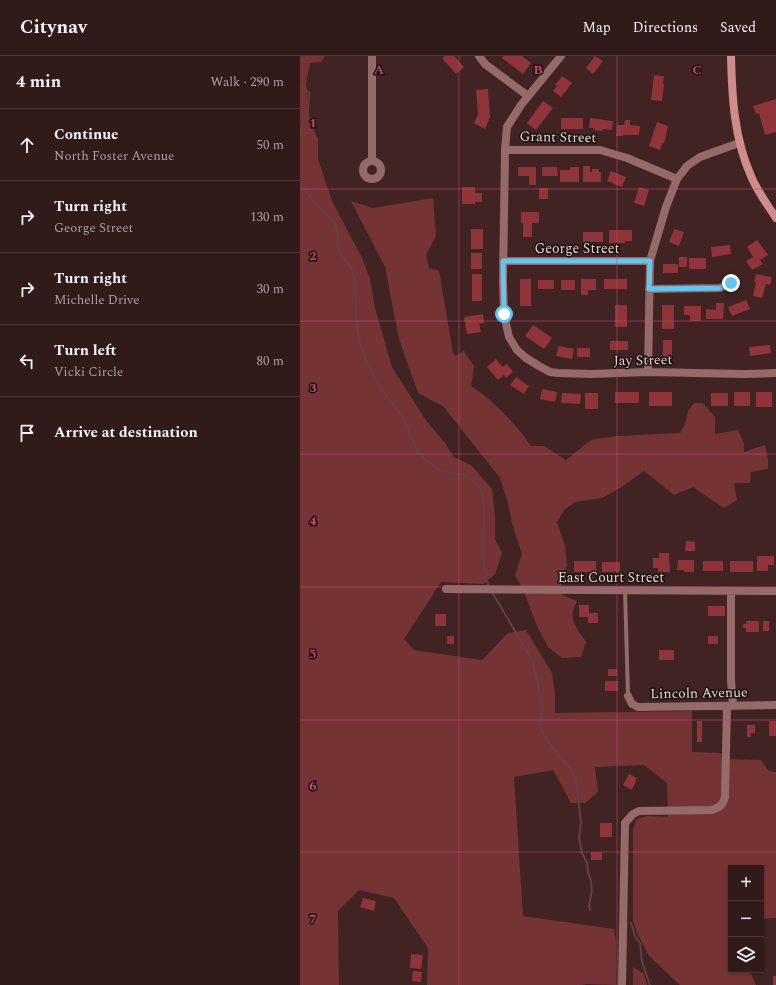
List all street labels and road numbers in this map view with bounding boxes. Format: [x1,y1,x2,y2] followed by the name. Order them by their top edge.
[520,126,597,148] street label: Grant Street
[534,238,620,259] street label: George Street
[613,349,673,371] street label: Jay Street
[558,567,664,588] street label: East Court Street
[650,682,748,704] street label: Lincoln Avenue

